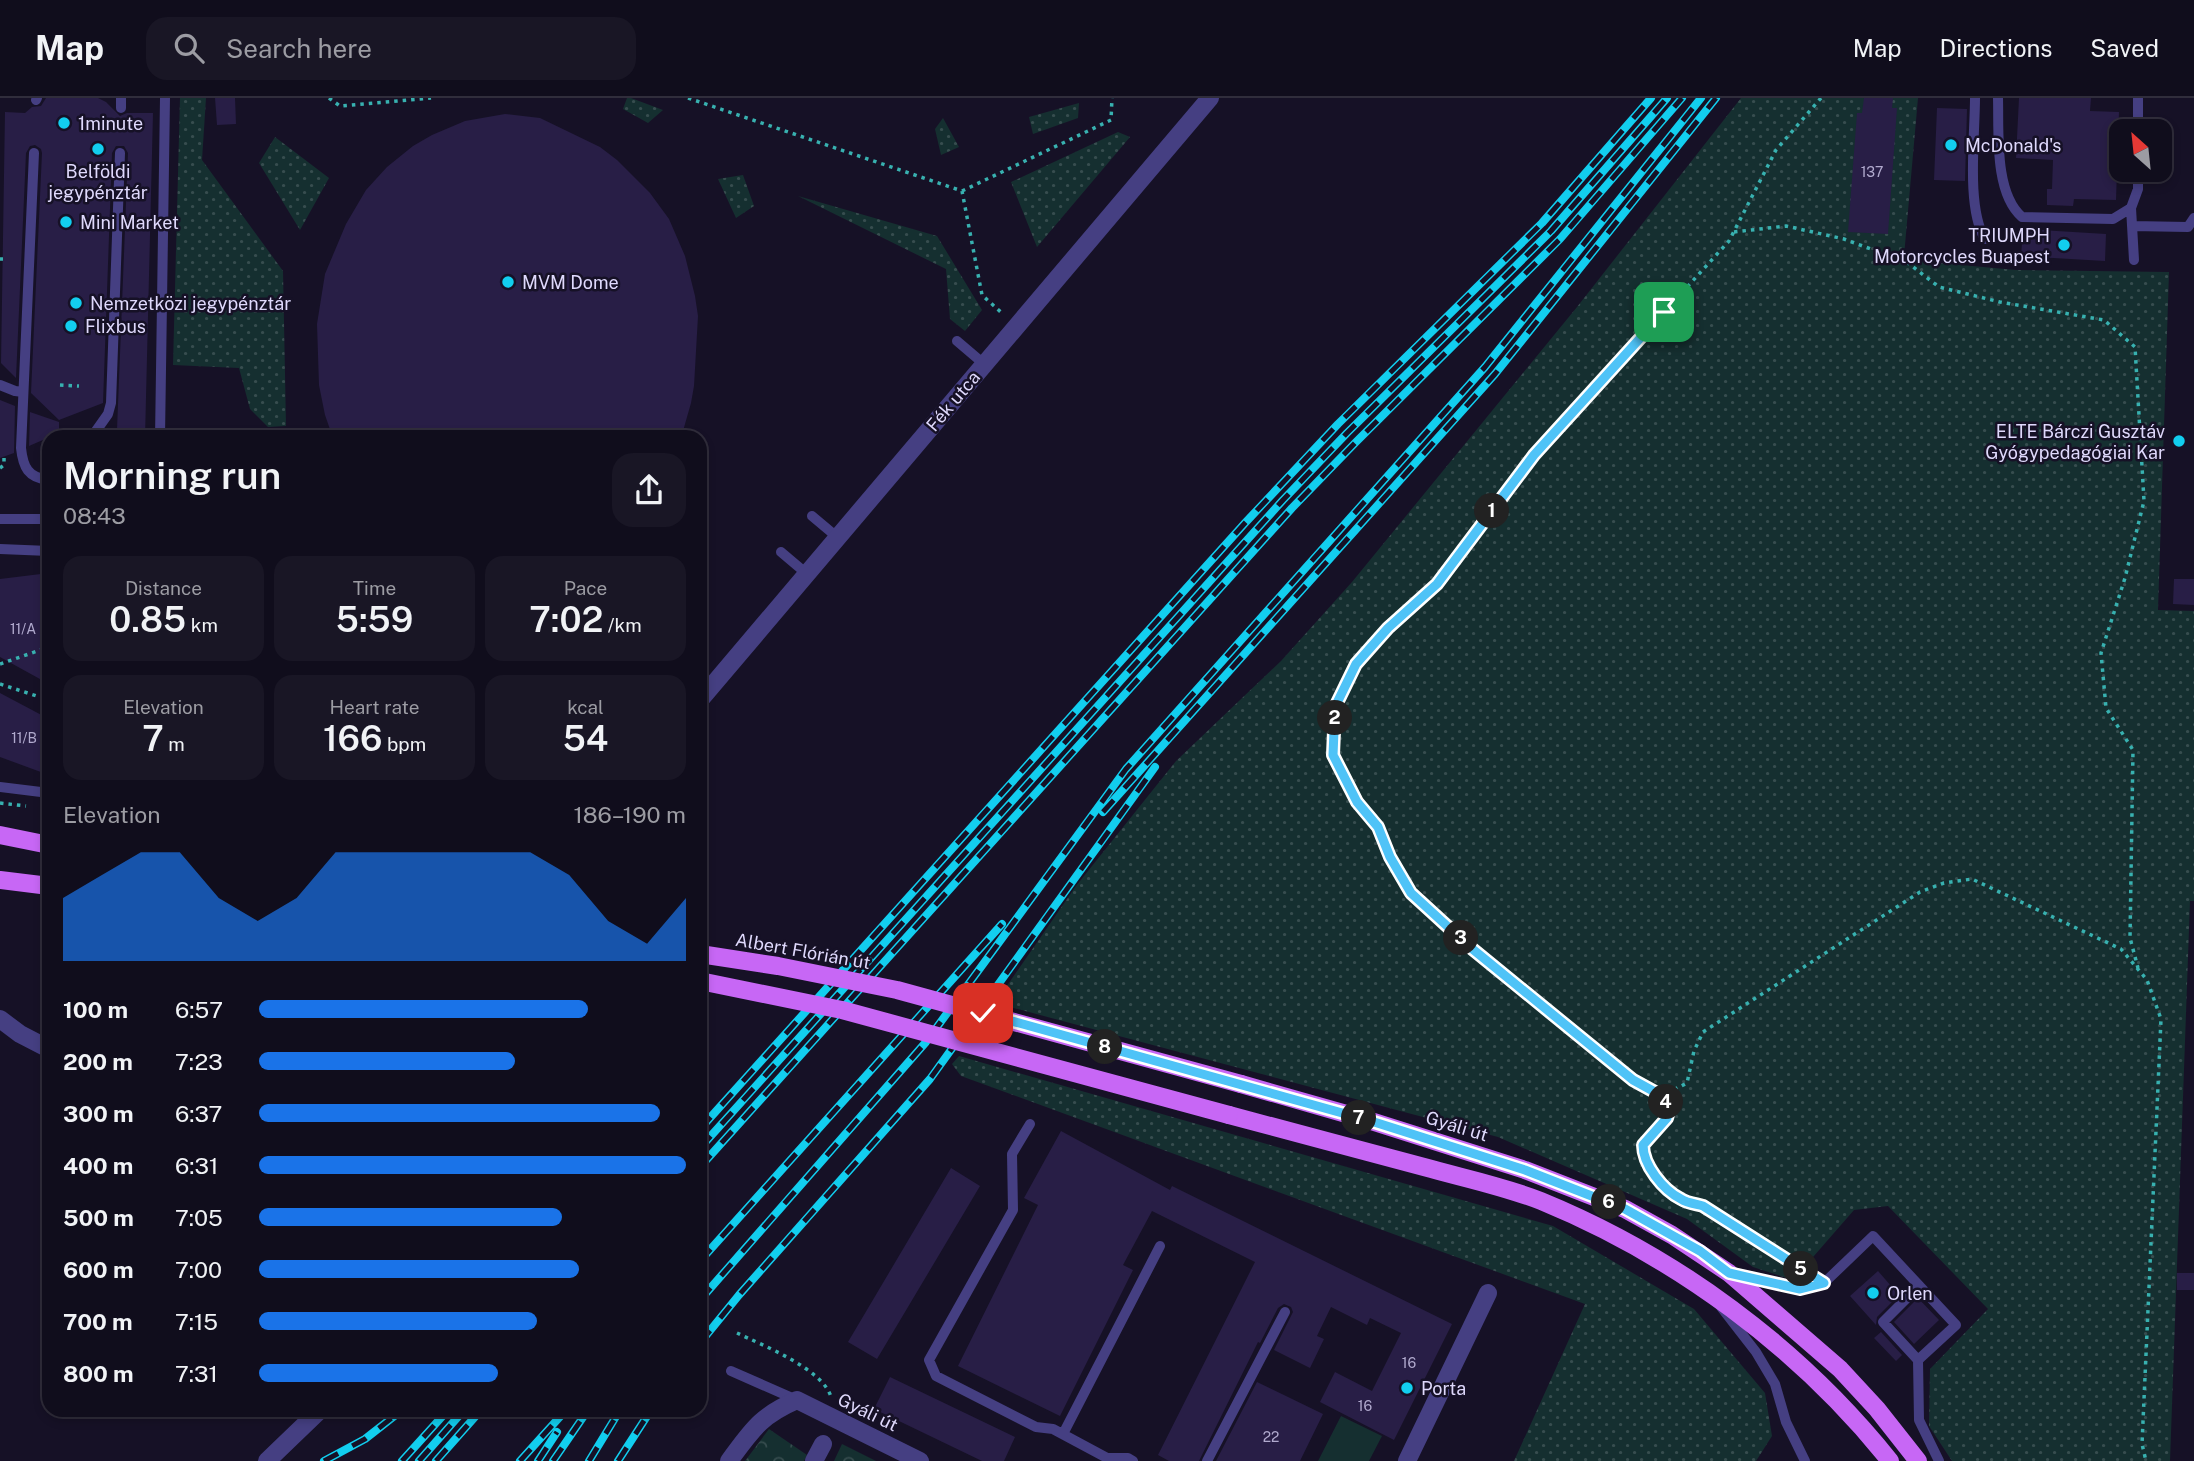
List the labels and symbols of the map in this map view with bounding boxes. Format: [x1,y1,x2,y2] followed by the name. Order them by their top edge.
[78,113,143,134] place label: 1minute
[56,115,72,131] marker: 1minute
[2109,119,2172,182] north arrow
[1965,135,2061,156] place label: McDonald's
[1943,137,1959,153] marker: McDonald's
[90,141,106,157] marker: Belföldi jegypénztár
[47,161,148,203] place label: Belföldi jegypénztár
[1861,164,1883,180] house number: 137
[80,212,179,233] place label: Mini Market
[58,214,74,230] marker: Mini Market
[1874,225,2050,267] place label: TRIUMPH Motorcycles Buapest
[2056,237,2072,253] marker: TRIUMPH Motorcycles Buapest
[522,272,619,293] place label: MVM Dome
[500,274,516,290] marker: MVM Dome
[1634,282,1694,342] pin
[90,293,291,314] place label: Nemzetközi jegypénztár
[68,295,84,311] marker: Nemzetközi jegypénztár
[85,316,146,337] place label: Flixbus
[63,318,79,334] marker: Flixbus
[922,367,984,435] street label: Fék utca
[1985,421,2165,463] place label: ELTE Bárczi Gusztáv Gyógypedagógiai Kar
[2171,433,2187,449] marker: ELTE Bárczi Gusztáv Gyógypedagógiai Kar
[1474,494,1510,528] pin: 1
[10,621,36,637] house number: 11/A
[1318,700,1352,736] pin: 2
[11,730,37,746] house number: 11/B
[1444,920,1478,956] pin: 3
[734,929,872,973] street label: Albert Flórián út
[953,983,1013,1043] pin
[1088,1030,1122,1065] pin: 8
[1648,1084,1684,1119] pin: 4
[1342,1100,1376,1136] pin: 7
[1423,1107,1491,1145] street label: Gyáli út
[1592,1184,1626,1220] pin: 6
[1784,1252,1818,1286] pin: 5
[1887,1283,1933,1304] place label: Orlen
[1865,1285,1881,1301] marker: Orlen
[1402,1355,1416,1371] house number: 16
[1421,1378,1466,1399] place label: Porta
[1399,1380,1415,1396] marker: Porta
[835,1388,901,1436] street label: Gyáli út
[1358,1398,1372,1414] house number: 16
[1263,1429,1279,1445] house number: 22

